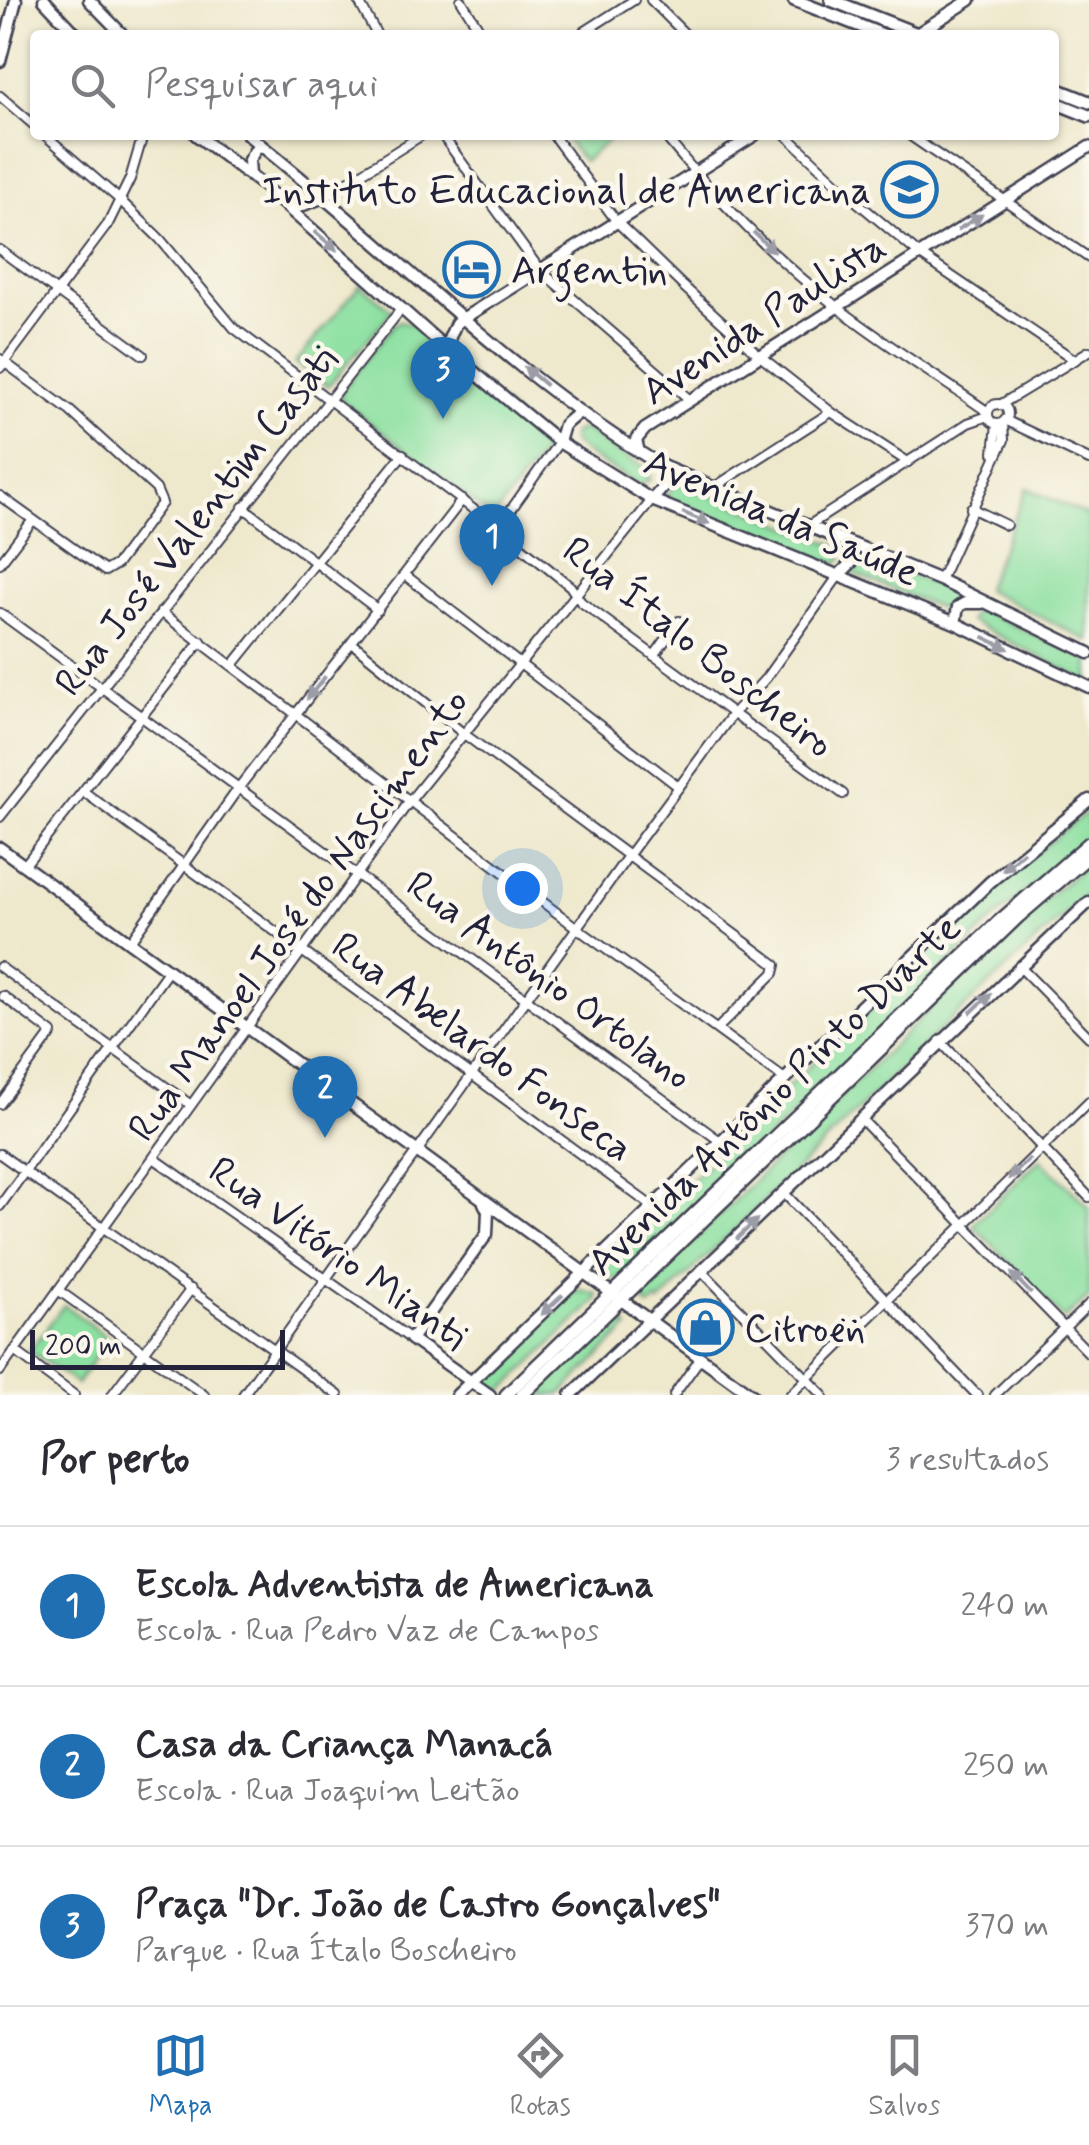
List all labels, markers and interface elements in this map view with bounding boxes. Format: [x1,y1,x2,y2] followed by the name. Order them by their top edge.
[30,30,1059,140] search box
[65,58,120,113] icon: search
[145,61,378,110] text: Pesquisar aqui
[880,159,940,219] school or university icon: Instituto Educacional de Americana
[262,166,871,218] place label: Instituto Educacional de Americana
[956,214,984,232] one-way arrow
[633,222,897,419] street label: Avenida Paulista
[313,230,338,252] one-way arrow
[751,230,775,253] one-way arrow
[442,239,502,299] hotel icon: Argentin
[511,246,668,302] place label: Argentin
[44,336,351,708] street label: Rua José Valentim Casati
[410,336,476,419] pin: 3
[523,366,548,388] one-way arrow
[635,437,926,600] street label: Avenida da Saúde
[460,504,524,586] pin: 1
[681,511,711,527] one-way arrow
[551,526,844,771] street label: Rua Ítalo Boscheiro
[982,634,1011,651] one-way arrow
[306,675,327,700] one-way arrow
[117,679,482,1153] street label: Rua Manoel José do Nascimento
[1001,849,1025,872] one-way arrow
[395,860,702,1103] street label: Rua Antônio Ortolano
[497,863,548,914] your location
[577,904,973,1289] street label: Avenida Antônio Pinto Duarte
[320,921,642,1175] street label: Rua Abelardo Fonseca
[968,992,992,1015] one-way arrow
[292,1056,358,1138] pin: 2
[197,1146,477,1363] street label: Rua Vitório Mianti
[1007,1157,1031,1181] one-way arrow
[735,1218,759,1241] one-way arrow
[1010,1271,1033,1295] one-way arrow
[541,1293,565,1316] one-way arrow
[675,1297,735,1357] shop icon: Citroën
[744,1304,865,1356] place label: Citroën
[30,1325,285,1370] scale bar
[45,1329,121,1366] text: 200 m
[40,1433,190,1488] text: Por perto
[886,1439,1049,1481] text: 3 resultados
[135,1561,654,1610] text: Escola Adventista de Americana
[65,1585,80,1627] text: 1
[961,1585,1049,1627] text: 240 m
[135,1610,599,1652] text: Escola · Rua Pedro Vaz de Campos
[135,1721,553,1770] text: Casa da Criança Manacá
[65,1745,80,1787] text: 2
[963,1745,1049,1787] text: 250 m
[135,1770,520,1812] text: Escola · Rua Joaquim Leitão
[135,1881,720,1930] text: Praça "Dr. João de Castro Gonçalves"
[65,1905,80,1947] text: 3
[965,1905,1049,1947] text: 370 m
[135,1930,517,1972] text: Parque · Rua Ítalo Boscheiro
[149,2028,212,2125] tab: Mapa
[510,2028,571,2125] tab: Rotas
[868,2028,940,2125] tab: Salvos

